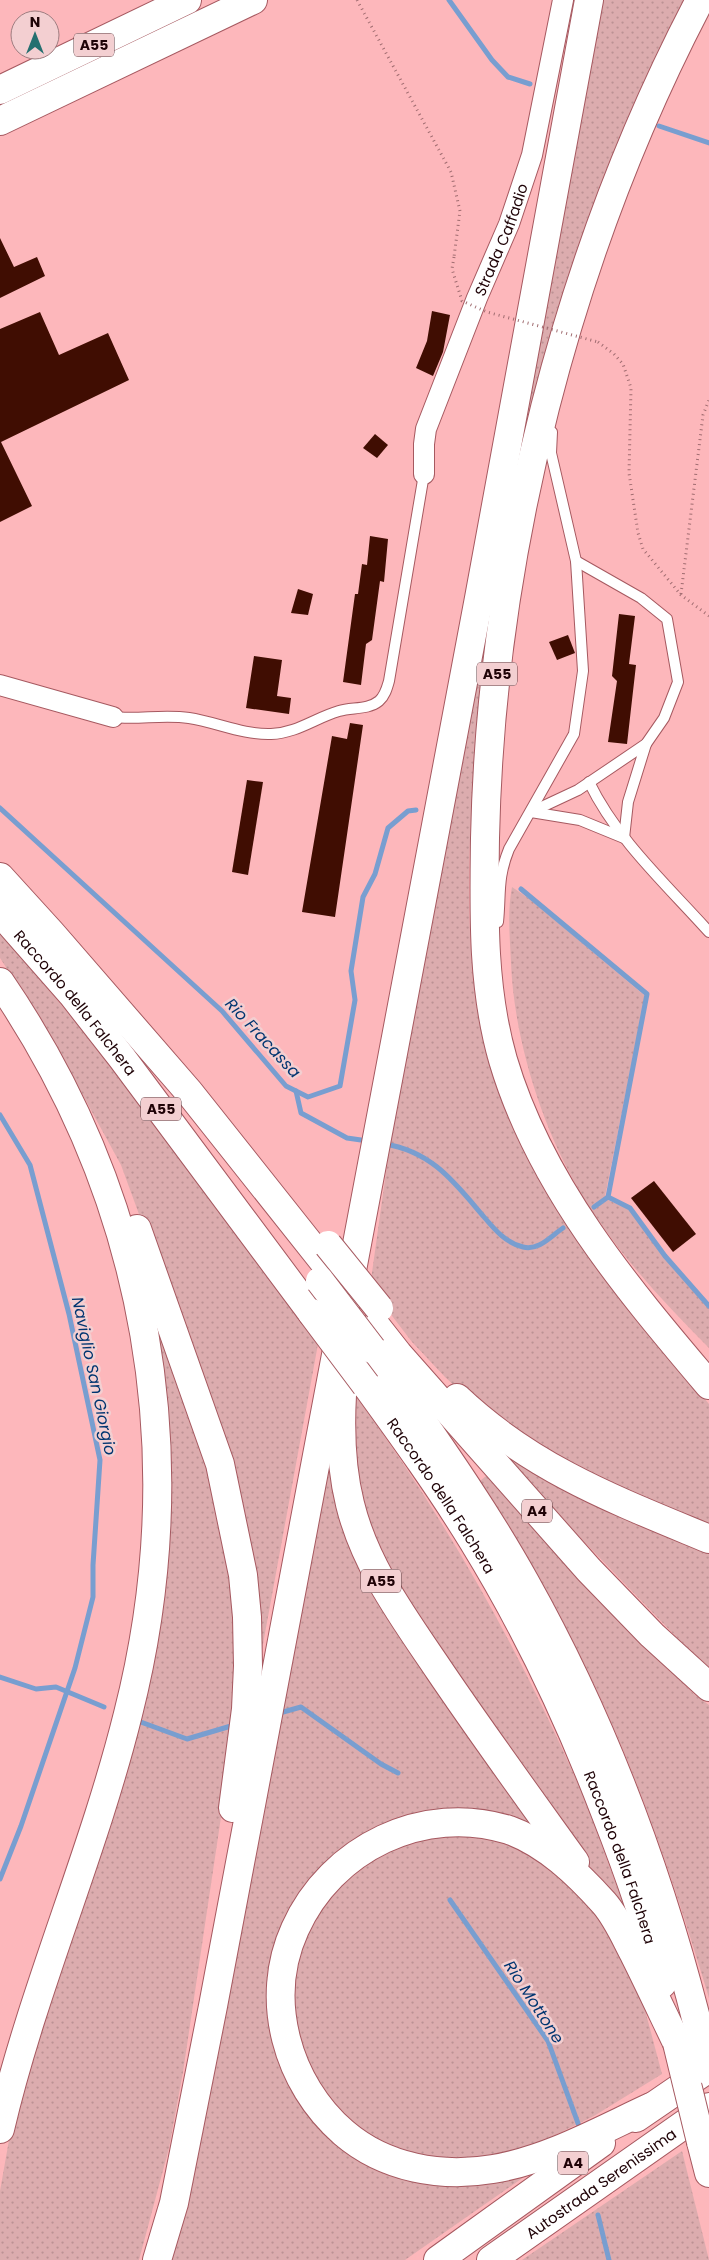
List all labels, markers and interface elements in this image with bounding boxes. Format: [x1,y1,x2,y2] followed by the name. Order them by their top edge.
[10,10,60,60] north arrow
[30,12,40,32] text: N
[74,34,114,56] road number: A55
[469,180,532,299] street label: Strada Caffadio
[477,662,517,686] road number: A55
[10,925,142,1080] street label: Raccordo della Falchera
[220,993,306,1083] water label: Rio Fracassa
[141,1098,181,1120] road number: A55
[66,1295,122,1457] water label: Naviglio San Giorgio
[382,1413,501,1577] street label: Raccordo della Falchera
[522,1500,552,1522] road number: A4
[361,1570,401,1592] road number: A55
[579,1768,661,1946] street label: Raccordo della Falchera
[499,1956,569,2048] water label: Rio Mottone
[521,2123,680,2243] street label: Autostrada Serenissima
[558,2152,588,2174] road number: A4

